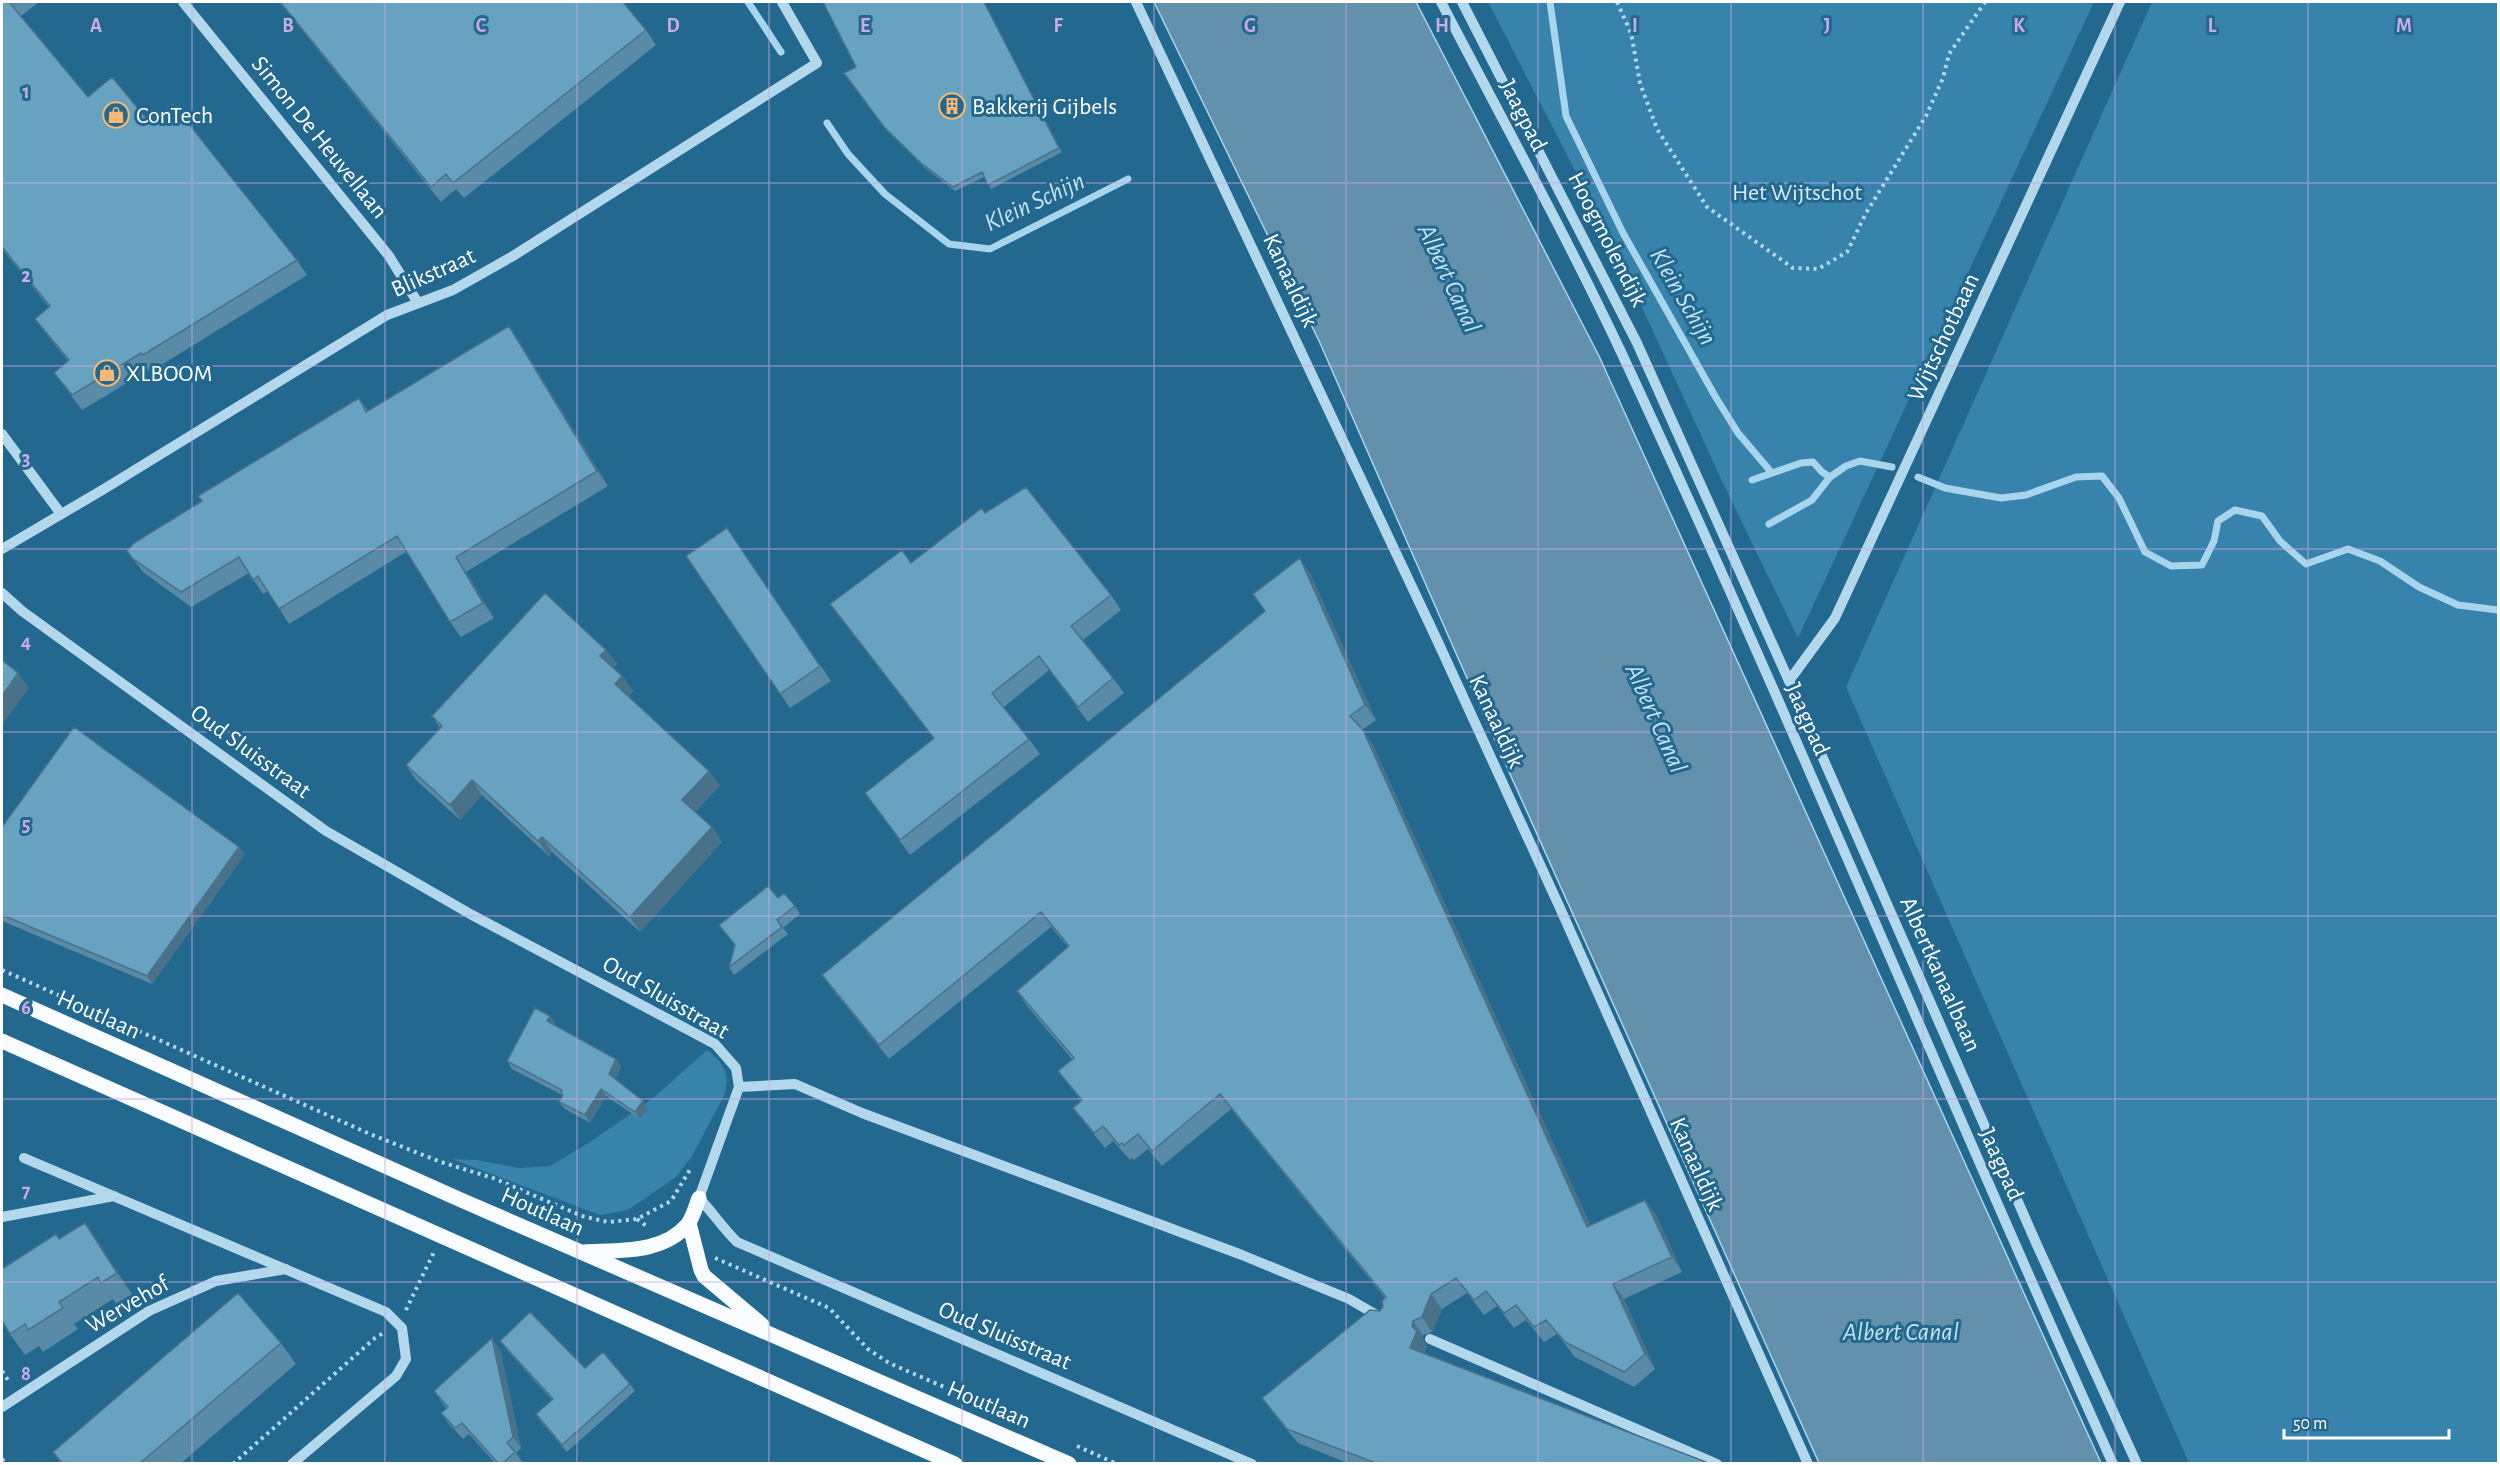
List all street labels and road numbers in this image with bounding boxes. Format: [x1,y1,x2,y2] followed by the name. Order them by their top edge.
[247,52,392,223] street label: Simon De Heuvellaan
[1495,76,1551,155] street label: Jaagpad
[1563,168,1651,310] street label: Hoogmolendijk
[1258,230,1322,331] street label: Kanaaldijk
[388,244,479,302] street label: Blikstraat
[1904,270,1984,405] street label: Wijtschotbaan
[1464,671,1528,772] street label: Kanaaldijk
[1781,680,1834,759] street label: Jaagpad
[186,700,315,803] street label: Oud Sluisstraat
[1895,893,1985,1056] street label: Albertkanaalbaan
[598,952,733,1044] street label: Oud Sluisstraat
[54,986,144,1044] street label: Houtlaan
[1665,1114,1727,1215] street label: Kanaaldijk
[1975,1125,2028,1204] street label: Jaagpad
[498,1183,588,1241] street label: Houtlaan
[82,1271,175,1338] street label: Wervehof
[935,1297,1075,1375] street label: Oud Sluisstraat
[943,1377,1034,1433] street label: Houtlaan

